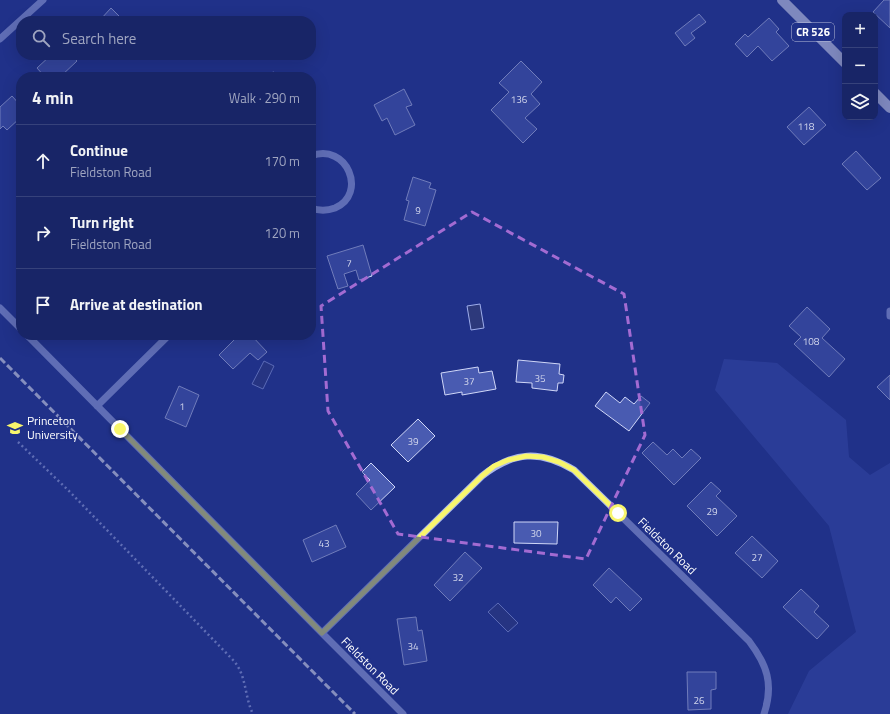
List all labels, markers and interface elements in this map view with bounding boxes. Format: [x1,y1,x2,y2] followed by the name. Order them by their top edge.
[842,12,878,120] map controls
[842,12,878,48] button: +
[16,16,316,60] search box
[792,23,834,41] road number: CR 526
[30,27,52,49] icon: search
[62,27,136,50] text: Search here
[842,48,878,84] button: −
[842,84,878,120] button: layers
[32,85,73,111] text: 4 min
[229,88,300,108] text: Walk · 290 m
[511,92,528,107] house number: 136
[798,119,815,134] house number: 118
[70,139,128,162] text: Continue
[32,150,54,172] icon: ahead
[264,151,300,171] text: 170 m
[70,162,152,182] text: Fieldston Road
[415,203,421,218] house number: 9
[70,211,134,234] text: Turn right
[32,222,54,244] icon: right
[264,223,300,243] text: 120 m
[70,234,152,254] text: Fieldston Road
[346,256,352,271] house number: 7
[70,293,203,316] text: Arrive at destination
[32,294,54,316] icon: arrive
[803,334,820,349] house number: 108
[534,371,546,386] house number: 35
[463,374,475,389] house number: 37
[179,399,185,414] house number: 1
[27,411,78,444] place label: Princeton University
[6,419,24,437] school or university icon: Princeton University
[111,420,129,438] route end
[407,434,419,449] house number: 39
[609,504,627,522] route start
[706,504,718,519] house number: 29
[634,513,701,579] street label: Fieldston Road
[530,526,542,541] house number: 30
[318,536,330,551] house number: 43
[751,550,763,565] house number: 27
[452,570,464,585] house number: 32
[337,632,404,699] street label: Fieldston Road
[407,639,419,654] house number: 34
[693,693,705,708] house number: 26

